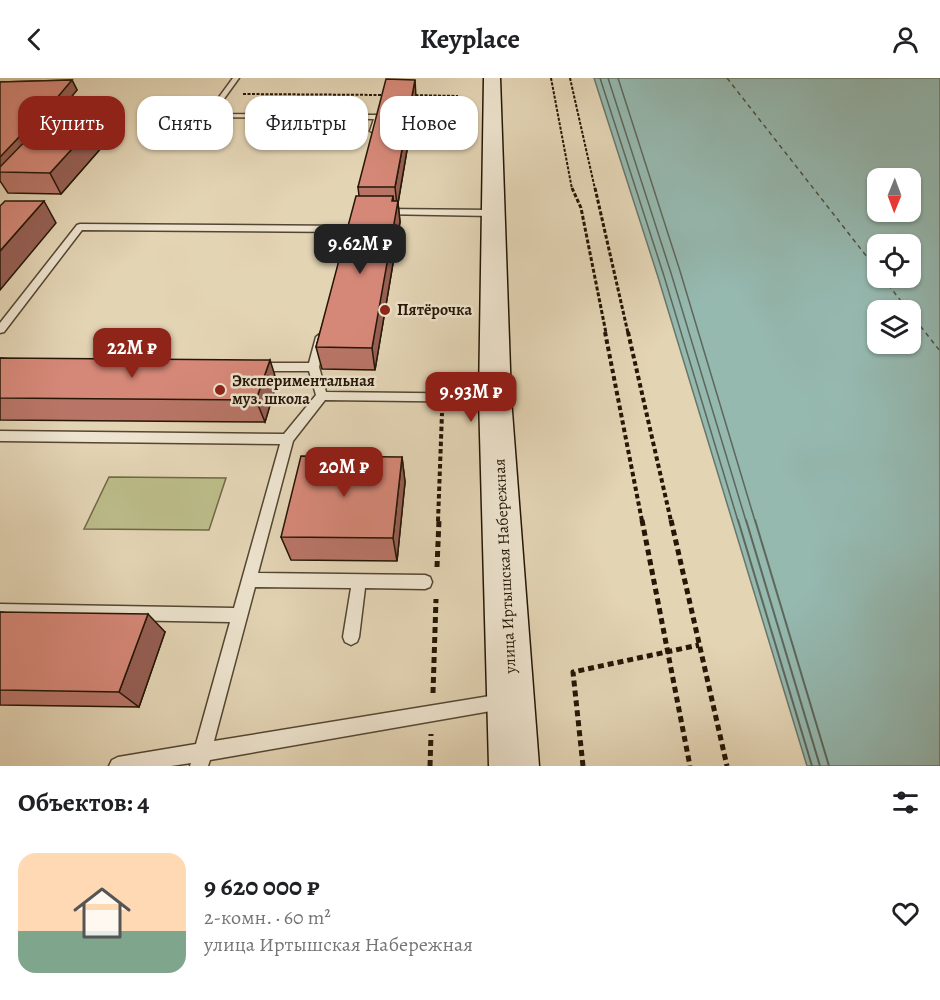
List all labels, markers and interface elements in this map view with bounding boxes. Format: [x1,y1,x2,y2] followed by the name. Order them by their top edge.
[420,21,520,57] text: Keyplace
[18,23,51,56] icon: back
[889,23,922,56] icon: person
[18,96,125,150] chip: Купить
[137,96,233,150] chip: Снять
[245,96,368,150] chip: Фильтры
[380,96,478,150] chip: Новое
[867,168,921,222] north arrow
[867,168,921,354] map controls
[305,224,415,275] pin: 9.62M ₽
[328,230,392,257] text: 9.62M ₽
[867,234,921,288] button: locate
[397,299,472,321] place label: Пятёрочка
[867,300,921,354] button: layers
[378,303,392,317] marker: Пятёрочка
[90,328,174,379] pin: 22M ₽
[107,334,157,361] text: 22M ₽
[232,370,375,410] place label: Экспериментальная муз. школа
[416,372,526,423] pin: 9.93M ₽
[439,378,503,405] text: 9.93M ₽
[213,383,227,397] marker: Экспериментальная муз. школа
[302,447,386,498] pin: 20M ₽
[319,453,369,480] text: 20M ₽
[488,458,522,675] street label: улица Иртышская Набережная
[18,785,150,820] text: Объектов: 4
[889,786,922,819] icon: filters
[204,869,320,904] text: 9 620 000 ₽
[66,877,138,949] icon: home
[889,897,922,930] icon: heart
[204,904,331,931] text: 2-комн. · 60 m²
[204,931,473,958] text: улица Иртышская Набережная

